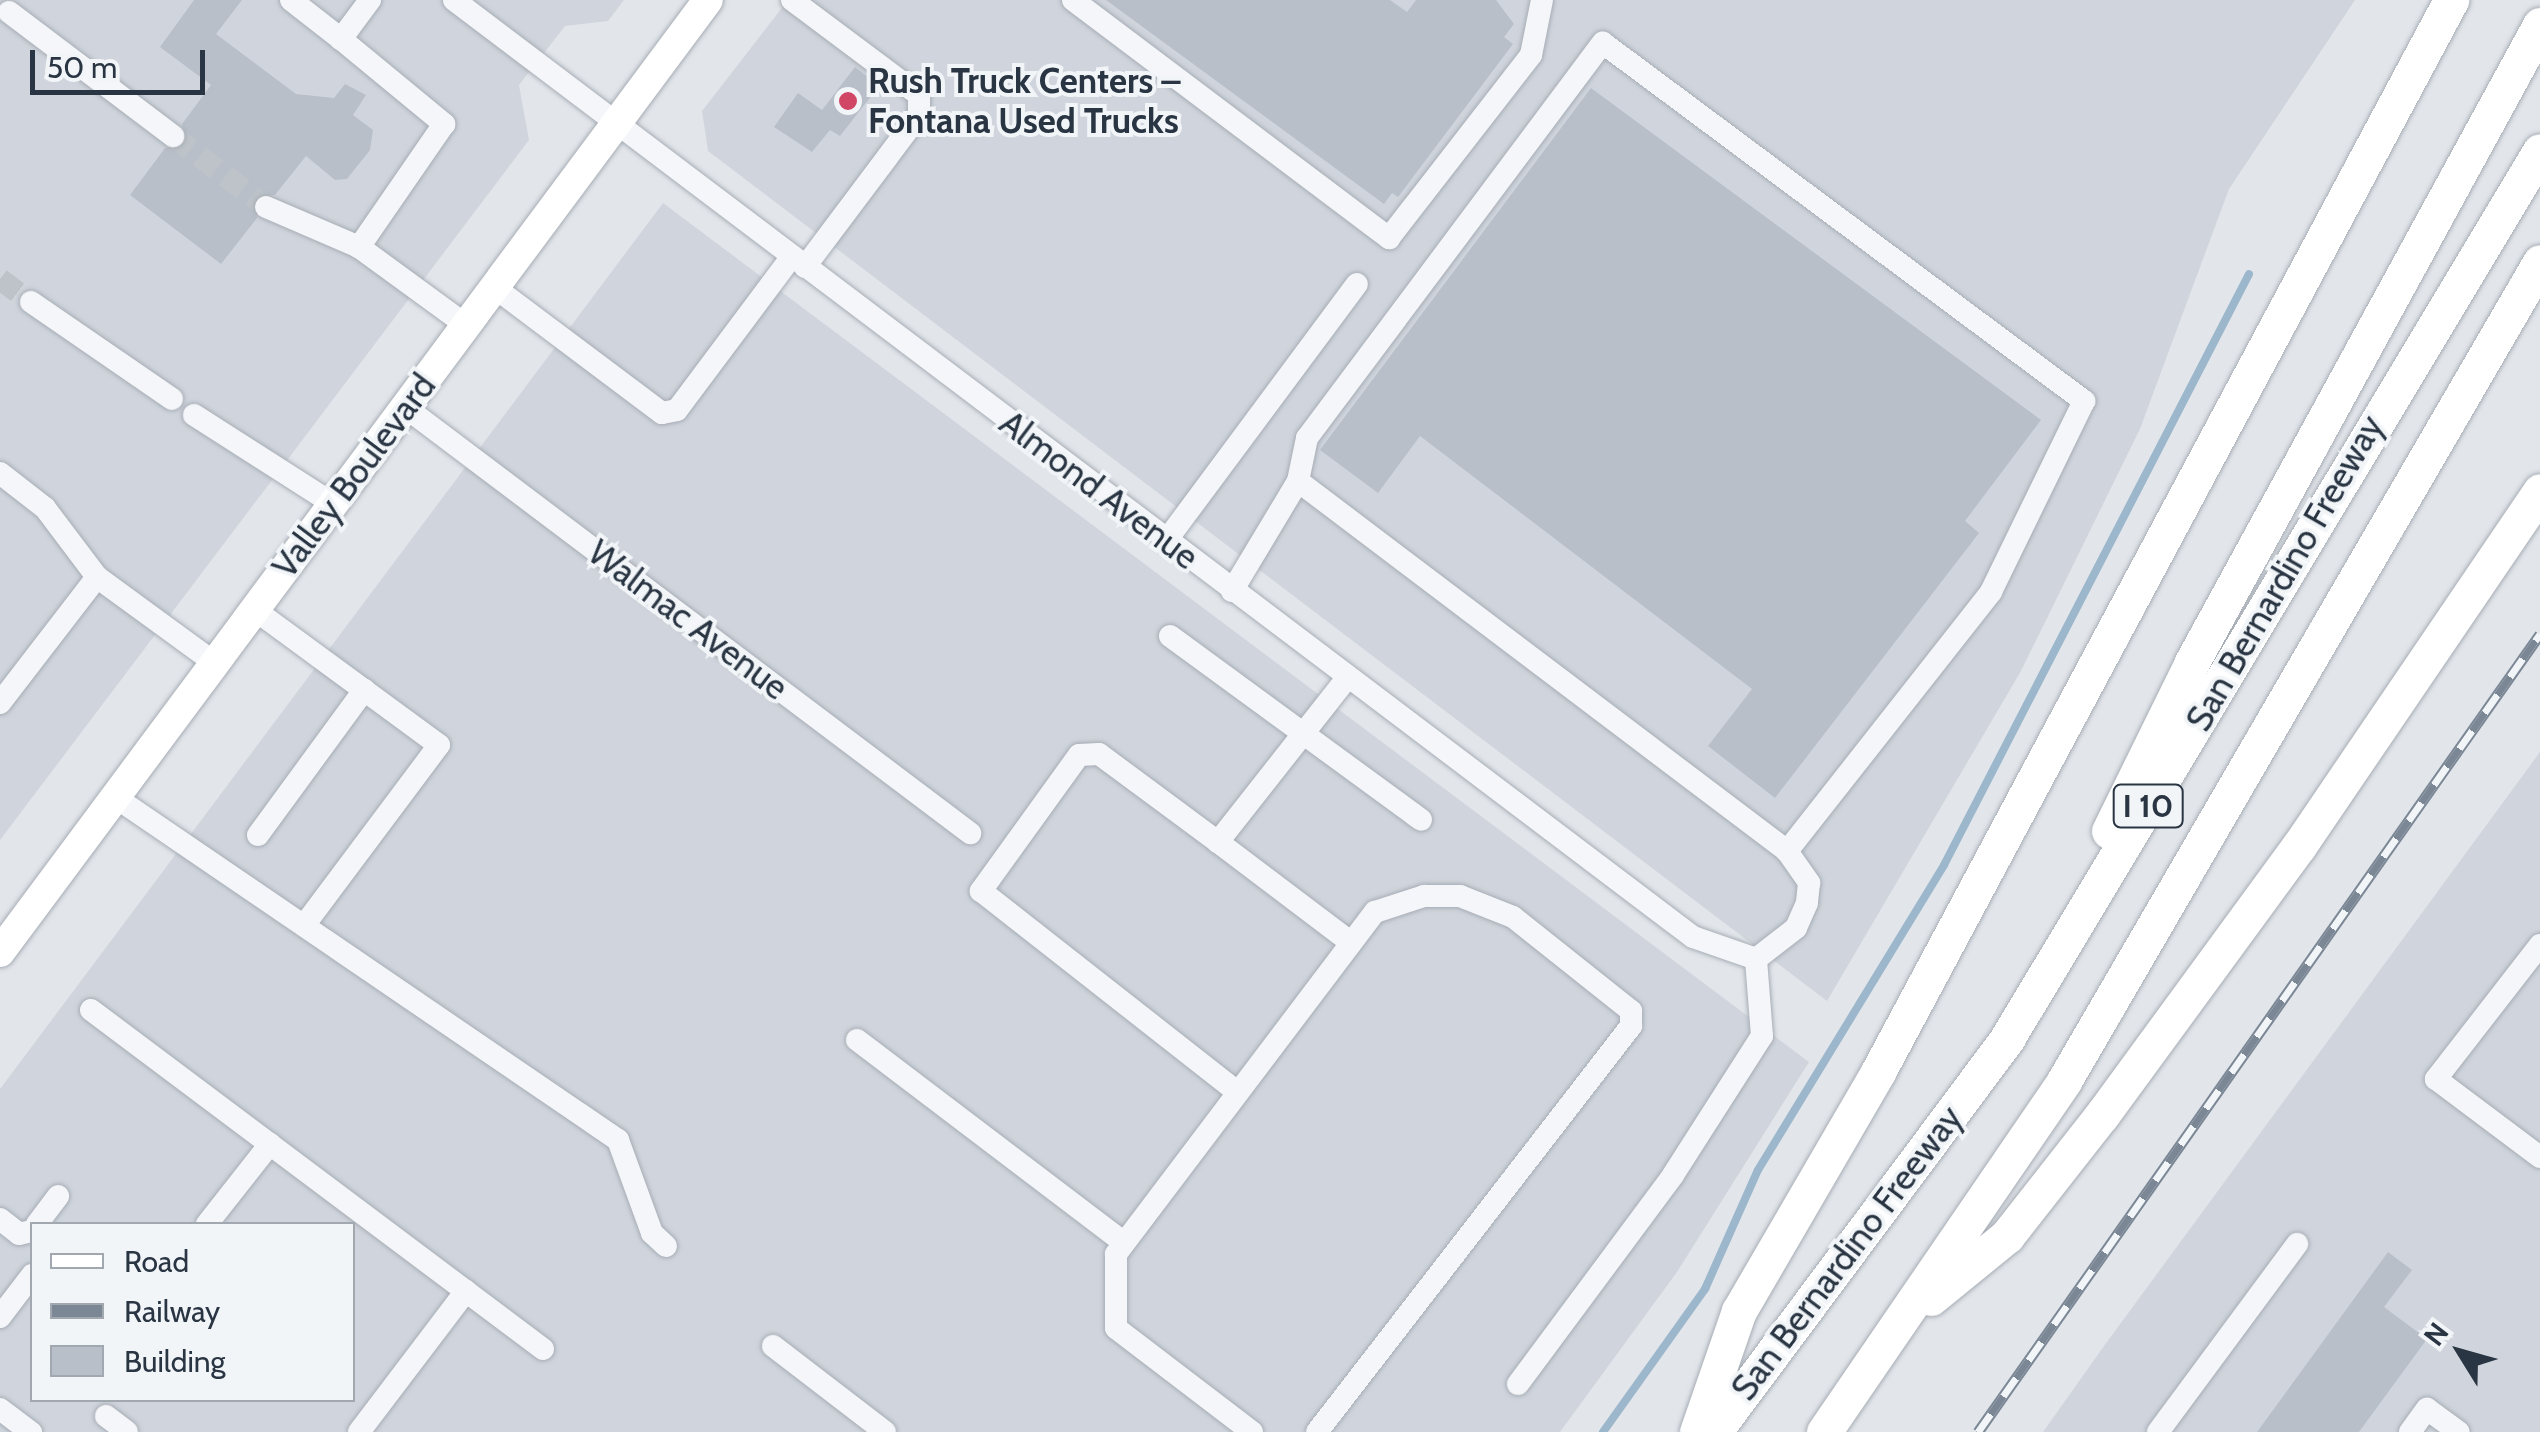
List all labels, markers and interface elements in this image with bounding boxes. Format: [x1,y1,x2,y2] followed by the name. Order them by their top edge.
[35,30,210,92] scale bar
[47,49,117,86] text: 50 m
[868,60,1181,142] place label: Rush Truck Centers – Fontana Used Trucks
[837,90,859,112] marker: Rush Truck Centers – Fontana Used Trucks
[264,366,444,586] street label: Valley Boulevard
[992,402,1206,578] street label: Almond Avenue
[2178,408,2392,738] street label: San Bernardino Freeway
[580,531,796,709] street label: Walmac Avenue
[2110,779,2186,833] road number: I 10
[1723,1098,1971,1408] street label: San Bernardino Freeway
[30,1222,355,1402] legend
[124,1243,189,1280] text: Road
[124,1293,220,1330] text: Railway
[2410,1302,2510,1402] north arrow
[2417,1316,2456,1352] text: N
[124,1343,226,1380] text: Building

